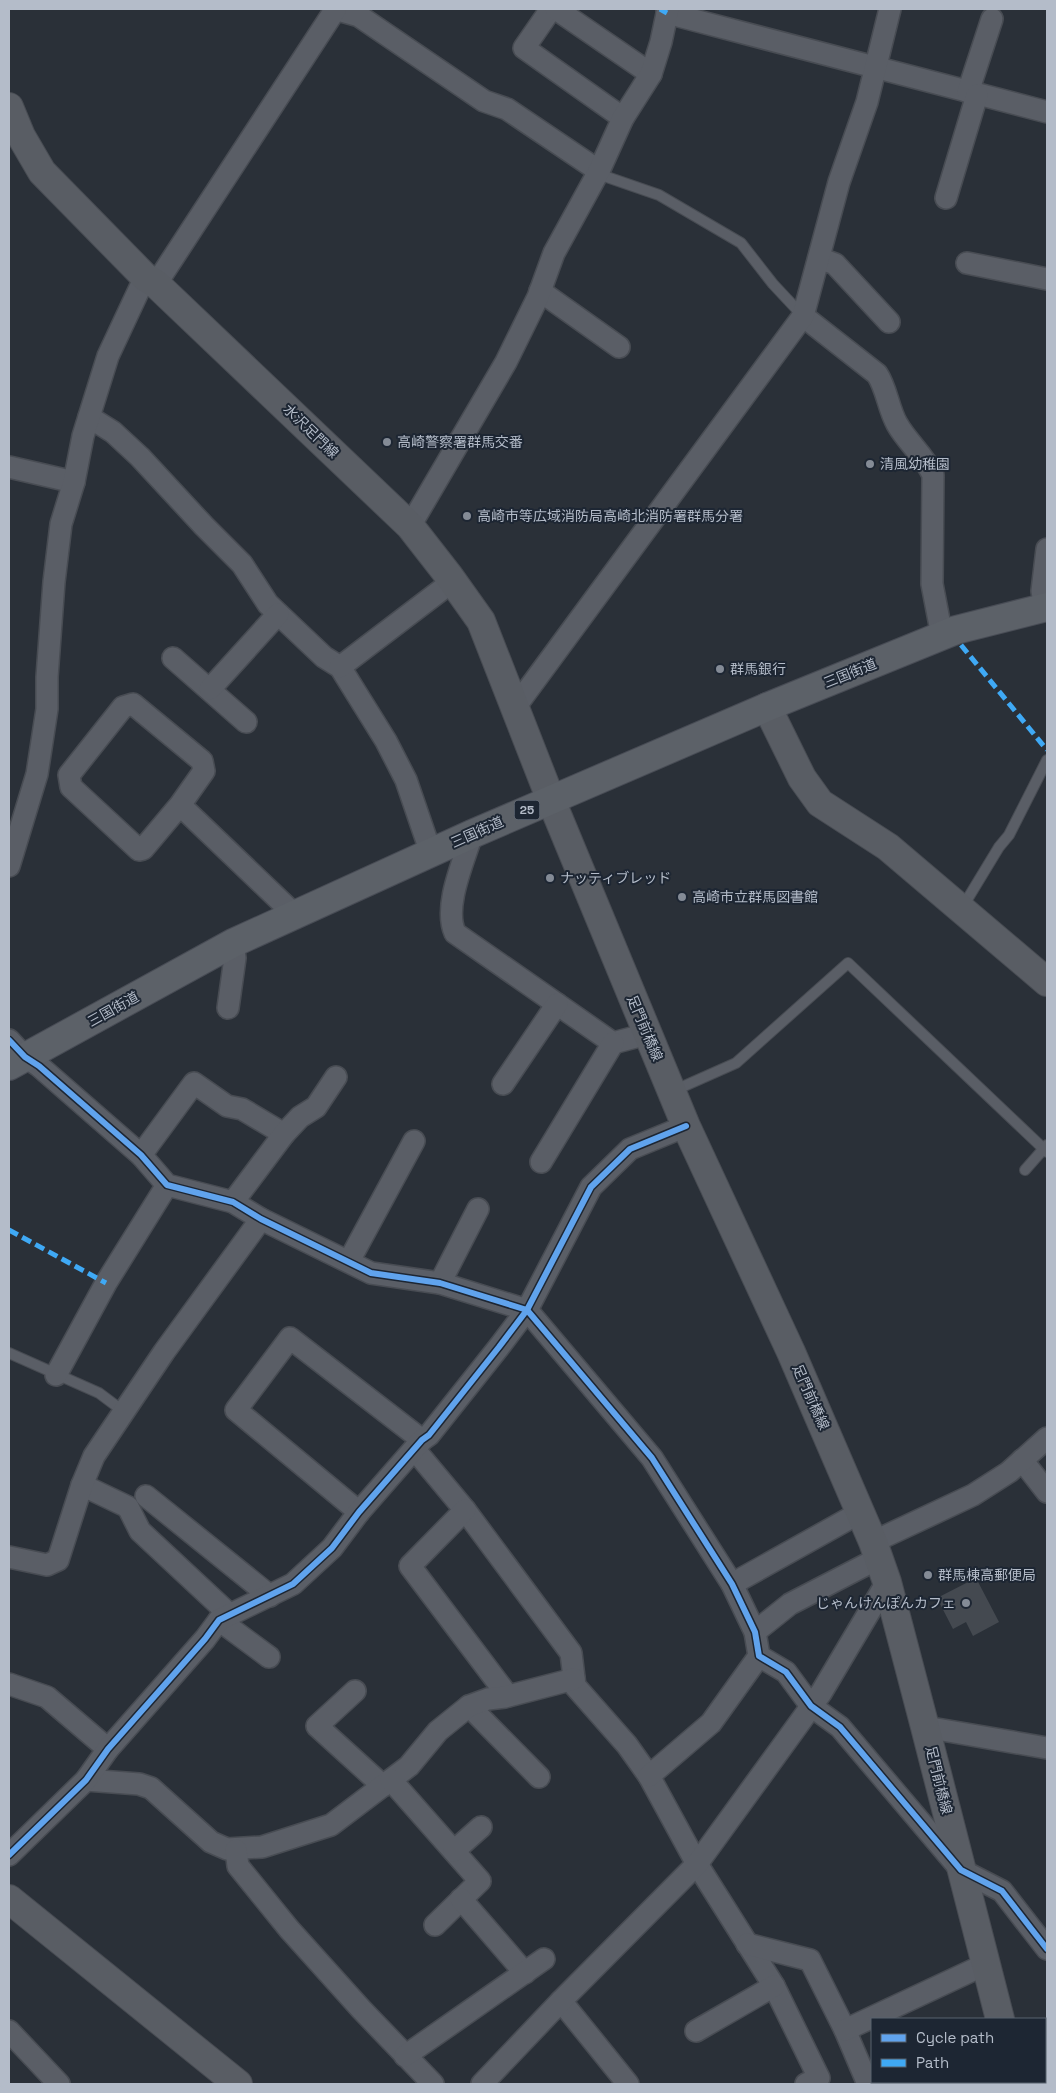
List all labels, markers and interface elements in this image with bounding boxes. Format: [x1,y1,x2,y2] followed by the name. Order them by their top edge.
[280,400,342,462] street label: 水沢足門線
[397,433,523,451] place label: 高崎警察署群馬交番
[381,436,393,448] marker: 高崎警察署群馬交番
[880,455,950,473] place label: 清風幼稚園
[864,458,876,470] marker: 清風幼稚園
[477,507,743,525] place label: 高崎市等広域消防局高崎北消防署群馬分署
[461,510,473,522] marker: 高崎市等広域消防局高崎北消防署群馬分署
[821,654,879,692] street label: 三国街道
[730,660,786,678] place label: 群馬銀行
[714,663,726,675] marker: 群馬銀行
[514,800,540,820] road number: 25
[448,812,506,852] street label: 三国街道
[560,869,671,887] place label: ナッティブレッド
[544,872,556,884] marker: ナッティブレッド
[692,888,818,906] place label: 高崎市立群馬図書館
[676,891,688,903] marker: 高崎市立群馬図書館
[84,988,142,1030] street label: 三国街道
[623,992,667,1064] street label: 足門前橋線
[789,1361,833,1433] street label: 足門前橋線
[938,1566,1036,1584] place label: 群馬棟高郵便局
[922,1569,934,1581] marker: 群馬棟高郵便局
[816,1594,956,1612] place label: じゃんけんぽんカフェ
[960,1597,972,1609] marker: じゃんけんぽんカフェ
[922,1744,956,1816] street label: 足門前橋線
[871,2018,1046,2083] legend
[916,2028,994,2047] text: Cycle path
[916,2053,949,2072] text: Path

